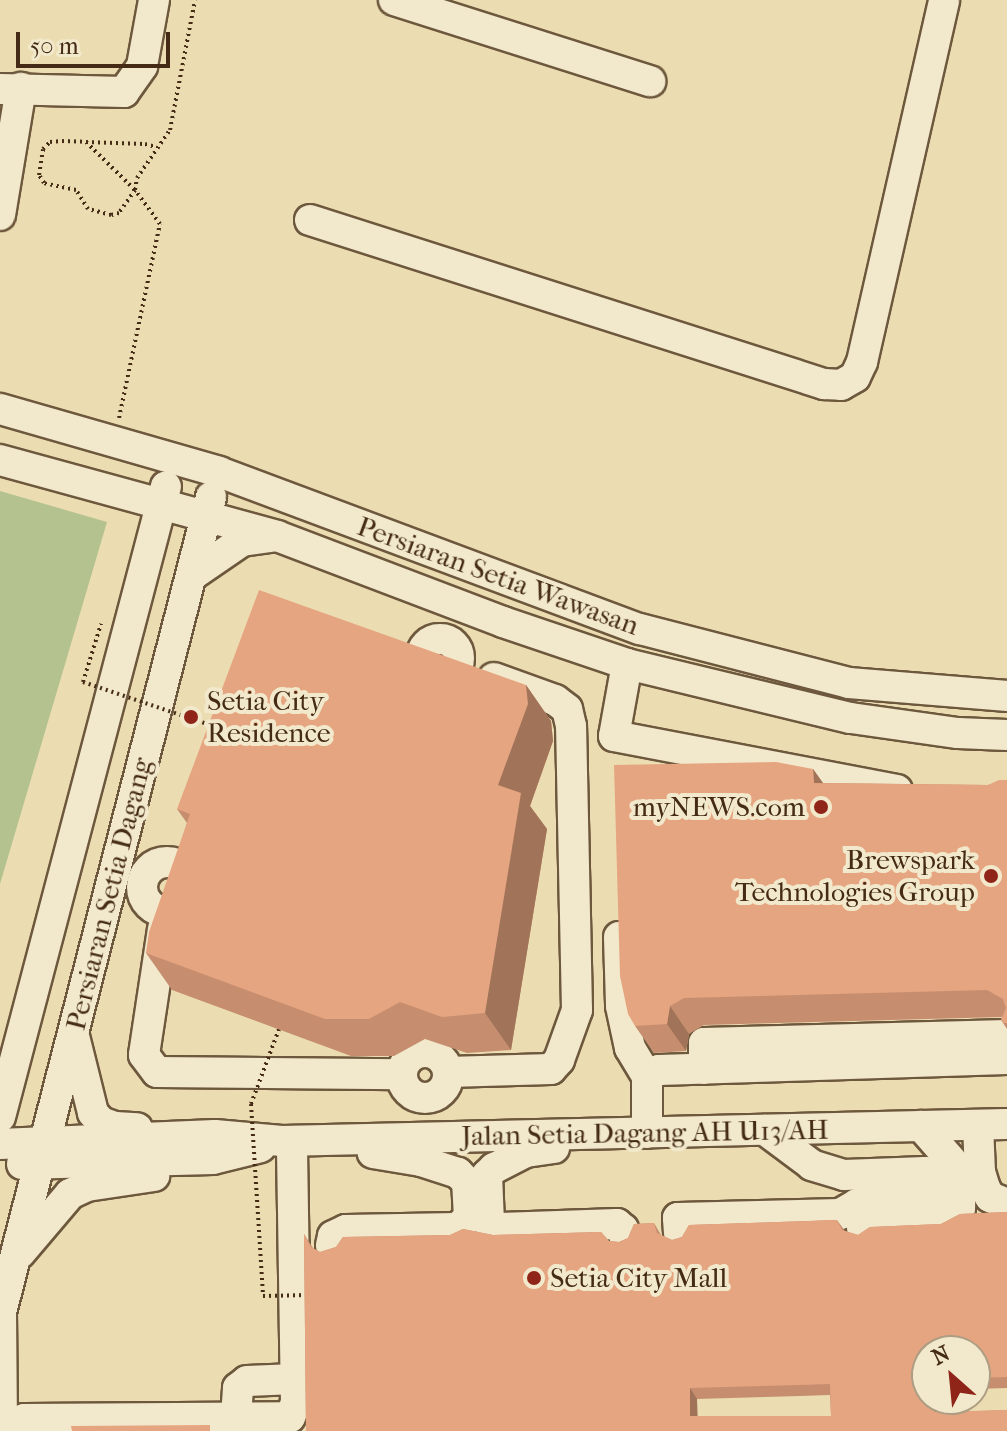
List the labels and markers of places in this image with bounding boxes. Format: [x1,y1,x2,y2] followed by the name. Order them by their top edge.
[207,684,331,750] place label: Setia City Residence
[182,708,200,726] marker: Setia City Residence
[633,790,805,824] place label: myNEWS.com
[812,798,830,816] marker: myNEWS.com
[735,843,975,909] place label: Brewspark Technologies Group
[982,867,1000,885] marker: Brewspark Technologies Group
[550,1261,727,1295] place label: Setia City Mall
[525,1269,543,1287] marker: Setia City Mall

